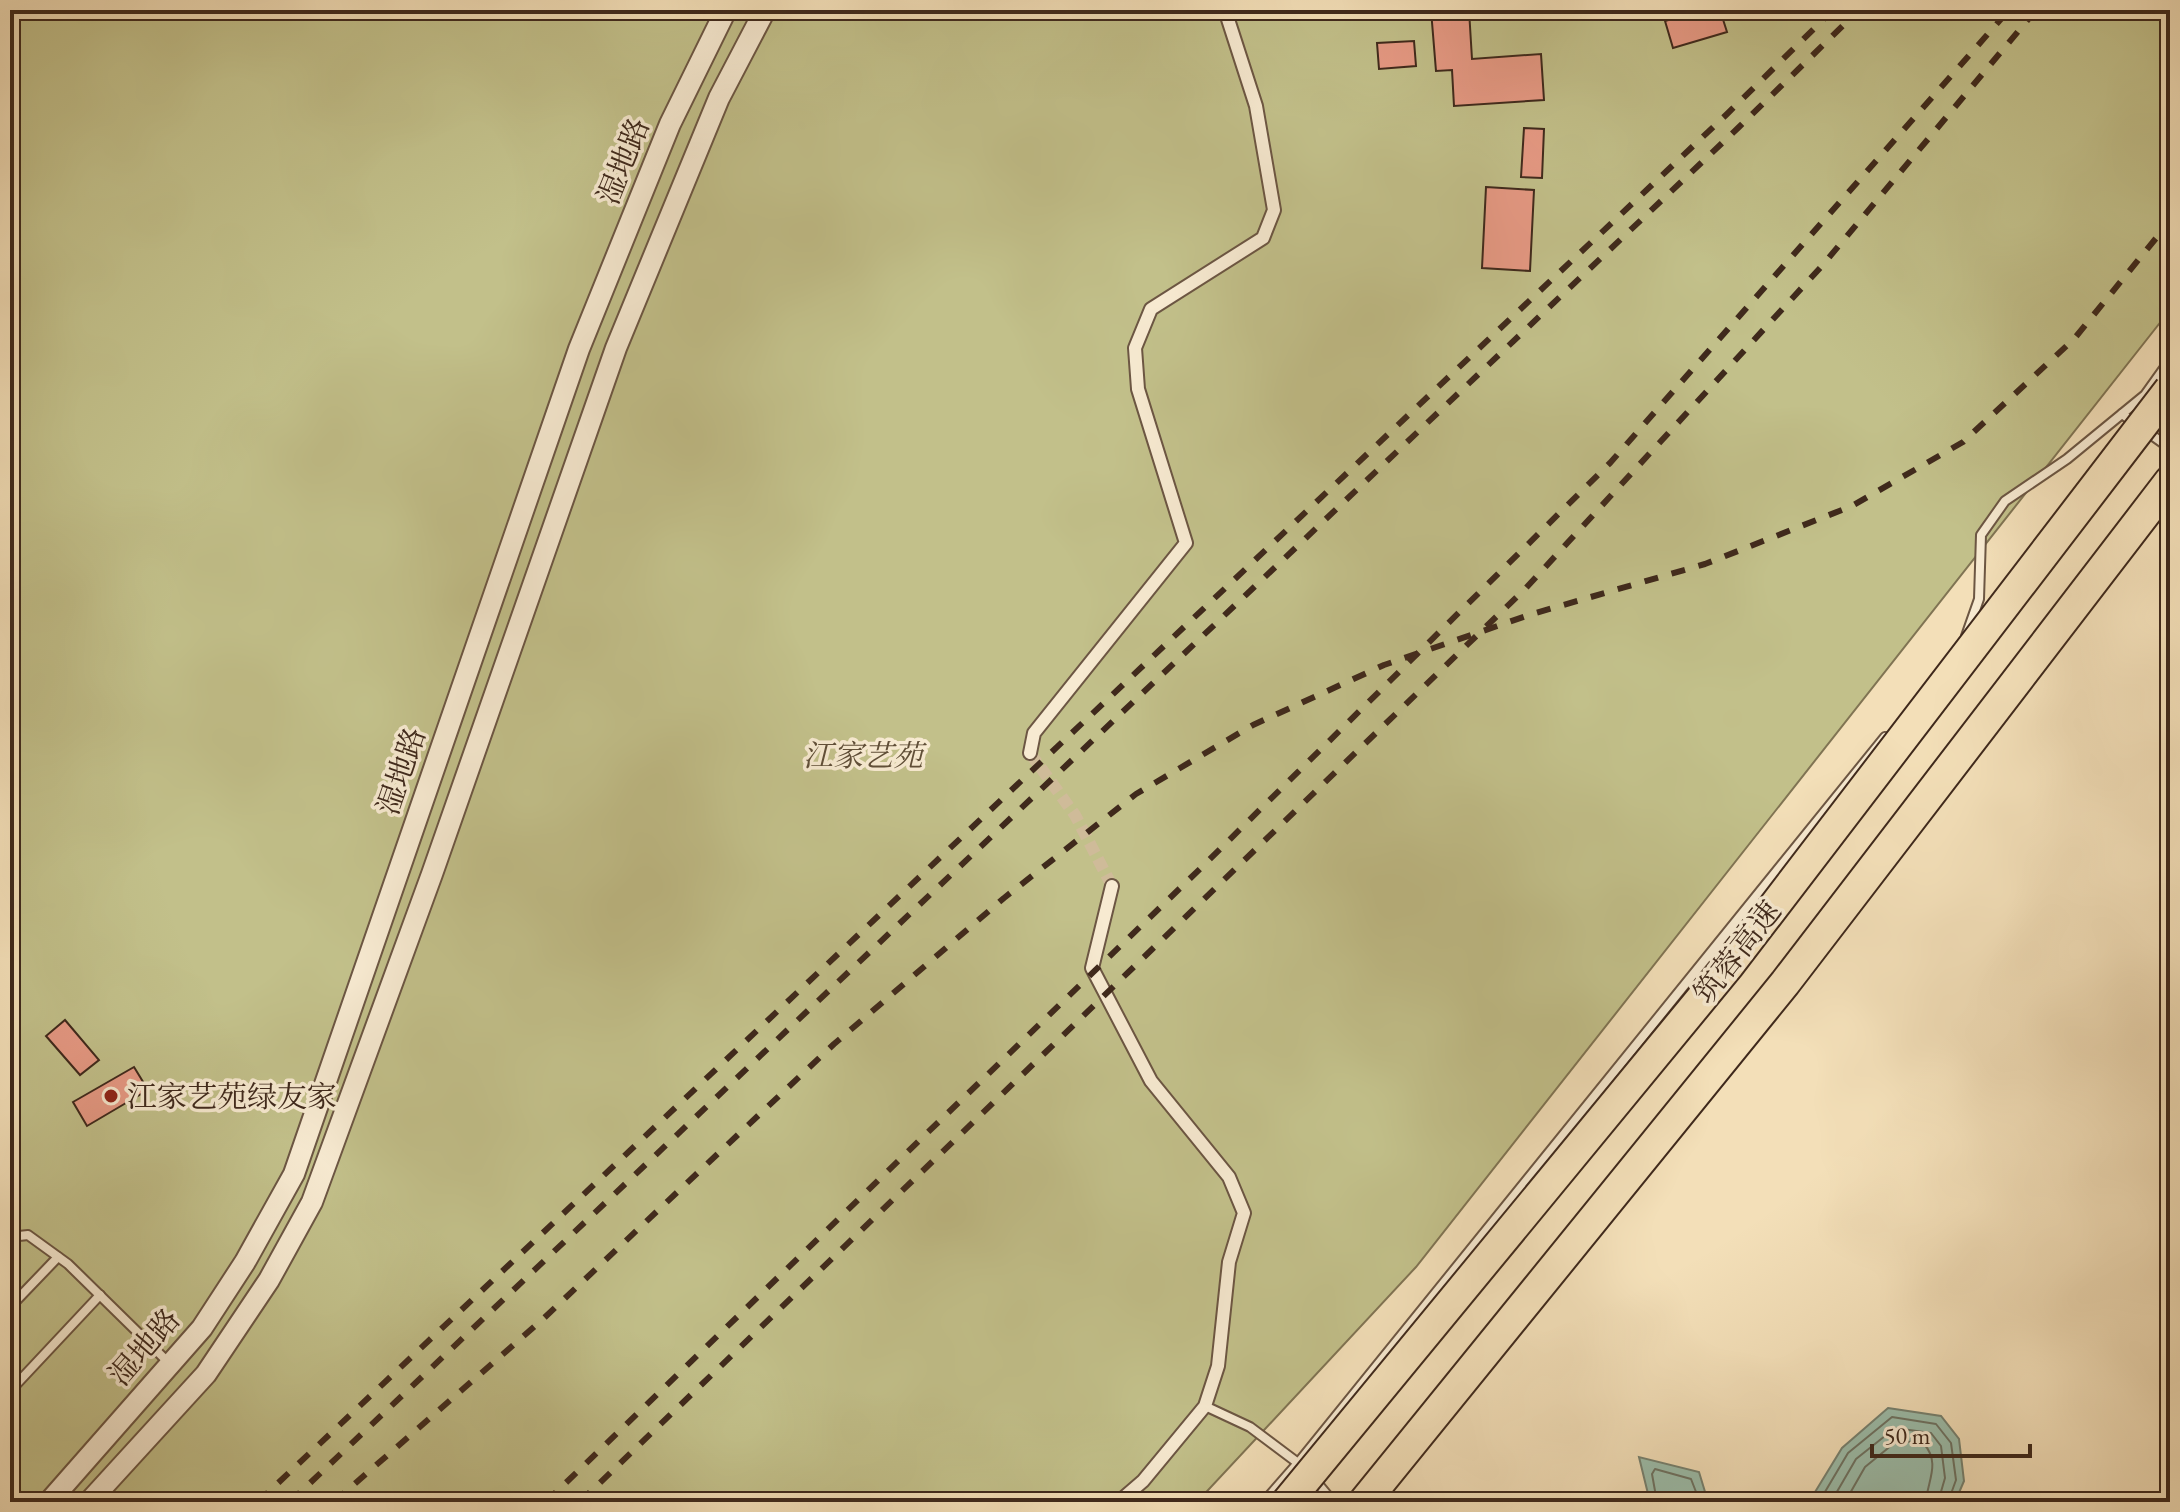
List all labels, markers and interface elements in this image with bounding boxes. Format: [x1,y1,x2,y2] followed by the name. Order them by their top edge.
[588,112,658,210] street label: 湿地路
[368,722,434,820] street label: 湿地路
[803,736,927,775] park label: 江家艺苑
[1685,893,1789,1011] street label: 筑蓉高速
[127,1077,337,1116] place label: 江家艺苑绿友家
[102,1087,120,1105] marker: 江家艺苑绿友家
[100,1300,188,1394] street label: 湿地路
[1872,1408,2030,1458] scale bar
[1884,1420,1931,1451] text: 50 m

